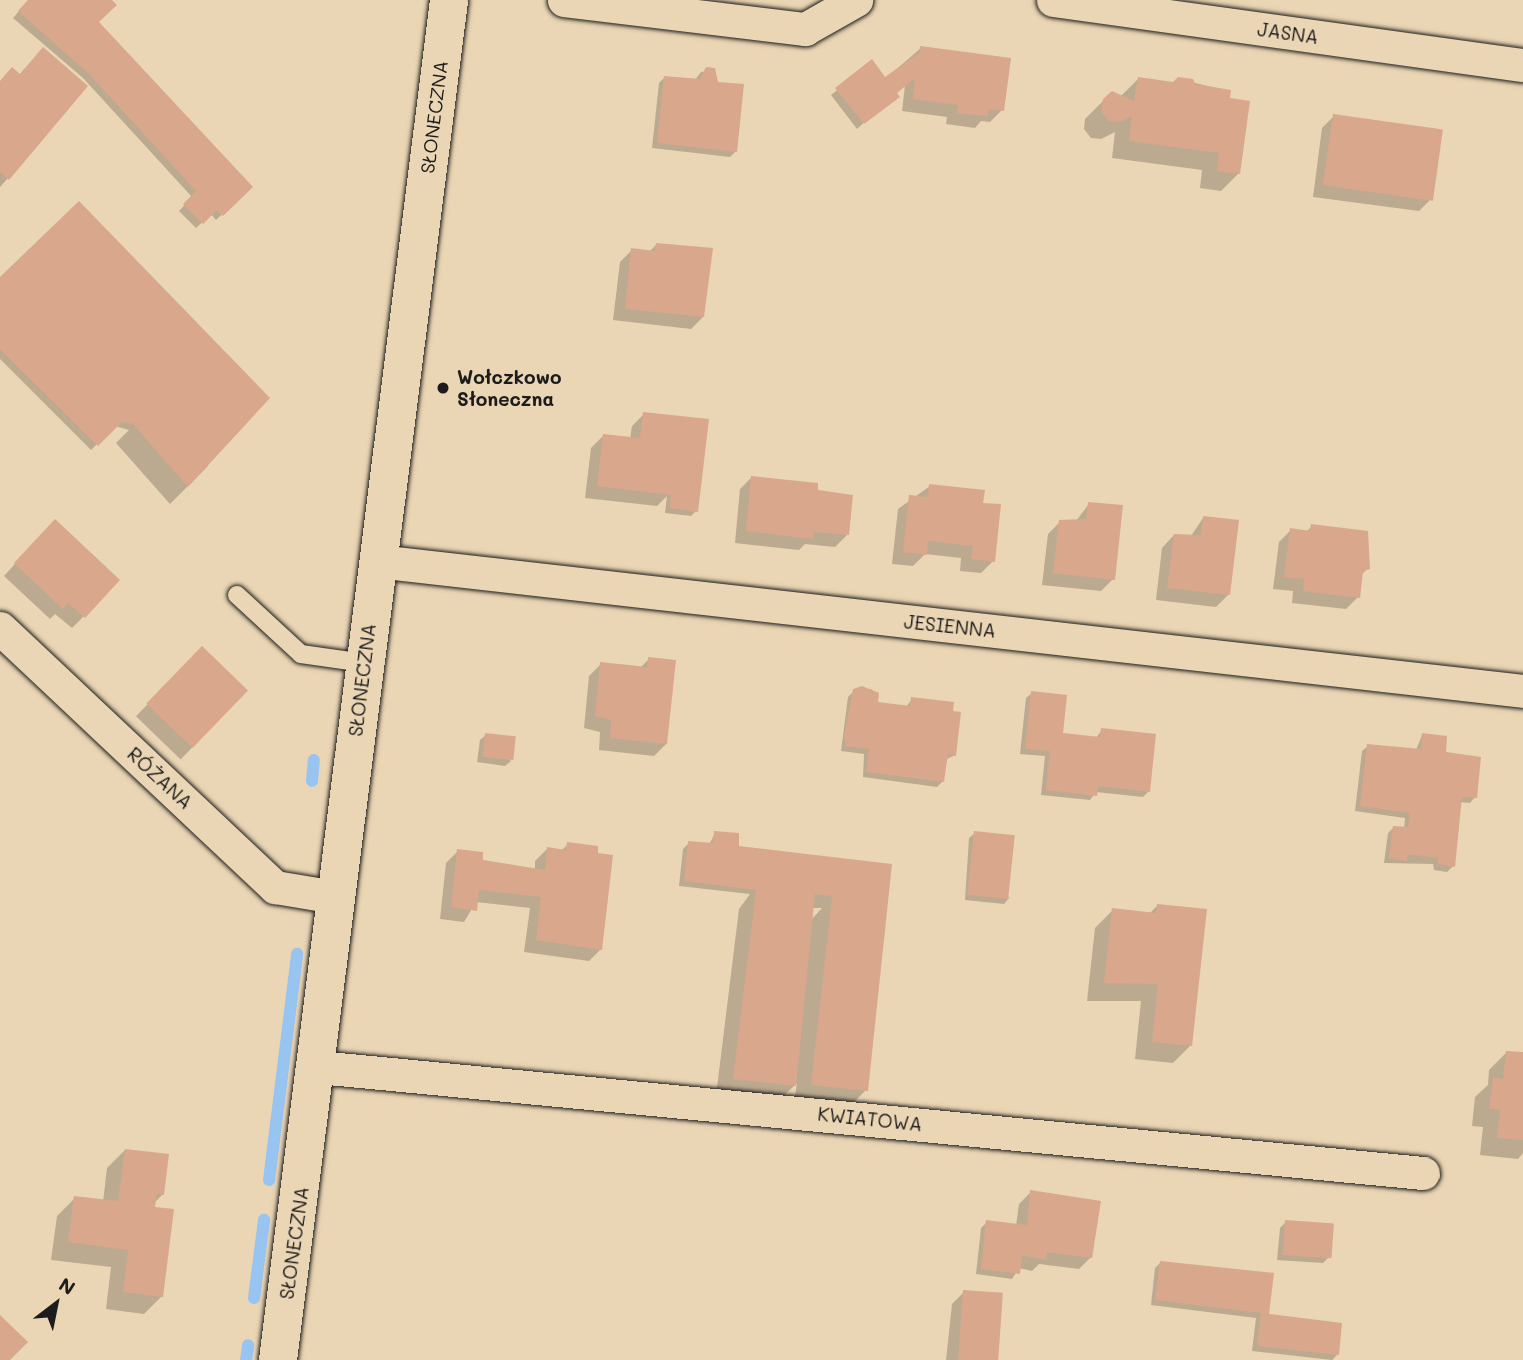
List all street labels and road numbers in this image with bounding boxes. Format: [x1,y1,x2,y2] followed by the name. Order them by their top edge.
[1256,17,1320,49] street label: JASNA
[416,59,452,175] street label: SŁONECZNA
[903,610,997,642] street label: JESIENNA
[344,622,380,738] street label: SŁONECZNA
[123,742,197,814] street label: RÓŻANA
[817,1102,923,1136] street label: KWIATOWA
[275,1185,313,1301] street label: SŁONECZNA

